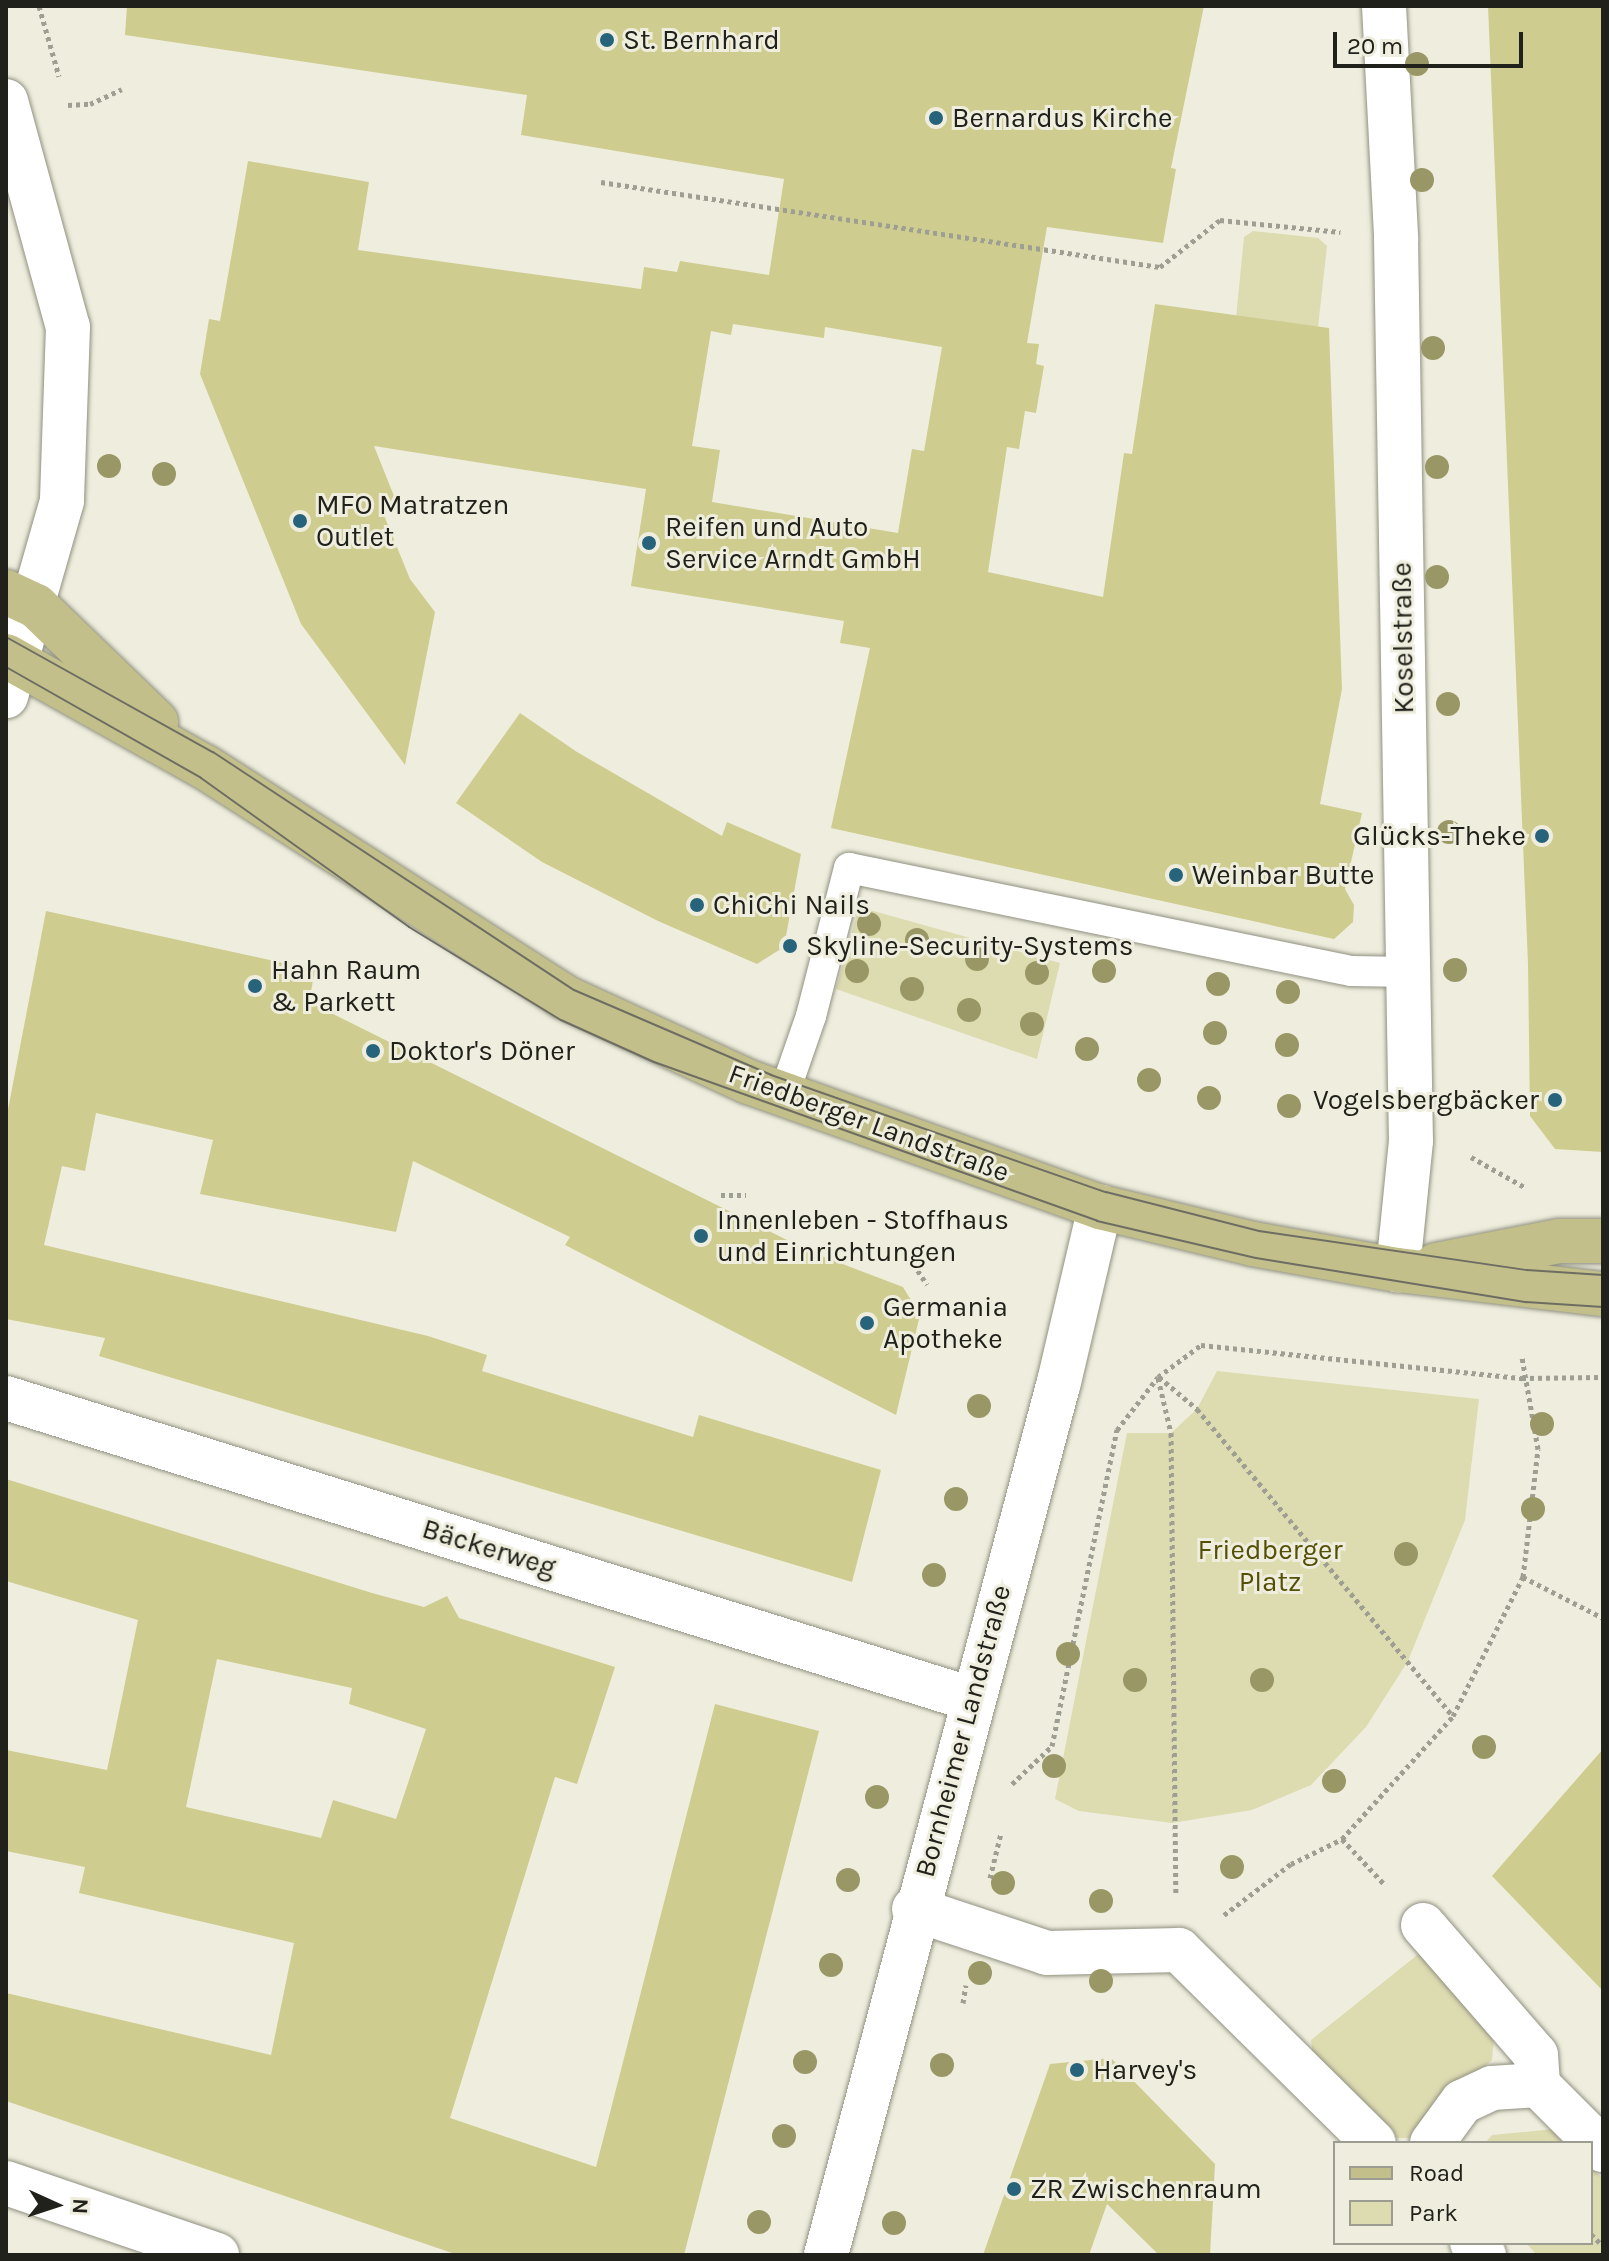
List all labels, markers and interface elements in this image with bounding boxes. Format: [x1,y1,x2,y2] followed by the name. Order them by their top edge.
[1337,16,1527,66] scale bar
[623,23,780,57] place label: St. Bernhard
[598,31,616,49] marker: St. Bernhard
[1347,32,1403,60] text: 20 m
[952,101,1172,135] place label: Bernardus Kirche
[927,109,945,127] marker: Bernardus Kirche
[316,488,509,554] place label: MFO Matratzen Outlet
[665,510,921,576] place label: Reifen und Auto Service Arndt GmbH
[291,512,309,530] marker: MFO Matratzen Outlet
[640,534,658,552] marker: Reifen und Auto Service Arndt GmbH
[1385,562,1421,714] street label: Koselstraße
[1353,819,1526,853] place label: Glücks-Theke
[1533,827,1551,845] marker: Glücks-Theke
[1192,858,1374,892] place label: Weinbar Butte
[1167,866,1185,884] marker: Weinbar Butte
[713,888,870,922] place label: ChiChi Nails
[688,896,706,914] marker: ChiChi Nails
[806,929,1133,963] place label: Skyline-Security-Systems
[781,937,799,955] marker: Skyline-Security-Systems
[271,953,421,1019] place label: Hahn Raum & Parkett
[246,977,264,995] marker: Hahn Raum & Parkett
[389,1034,575,1068] place label: Doktor's Döner
[364,1042,382,1060] marker: Doktor's Döner
[724,1057,1014,1189] street label: Friedberger Landstraße
[1313,1083,1539,1117] place label: Vogelsbergbäcker
[1546,1091,1564,1109] marker: Vogelsbergbäcker
[717,1203,1009,1269] place label: Innenleben - Stoffhaus und Einrichtungen
[692,1227,710,1245] marker: Innenleben - Stoffhaus und Einrichtungen
[883,1290,1008,1356] place label: Germania Apotheke
[858,1314,876,1332] marker: Germania Apotheke
[418,1512,560,1584] street label: Bäckerweg
[1197,1533,1343,1599] park label: Friedberger Platz
[908,1581,1018,1881] street label: Bornheimer Landstraße
[1093,2053,1197,2087] place label: Harvey's
[1068,2061,1086,2079] marker: Harvey's
[1333,2141,1593,2245] legend
[1409,2159,1464,2187] text: Road
[16,2165,96,2245] north arrow
[1030,2172,1262,2206] place label: ZR Zwischenraum
[1005,2180,1023,2198] marker: ZR Zwischenraum
[67,2198,93,2215] text: N
[1409,2199,1458,2227] text: Park

